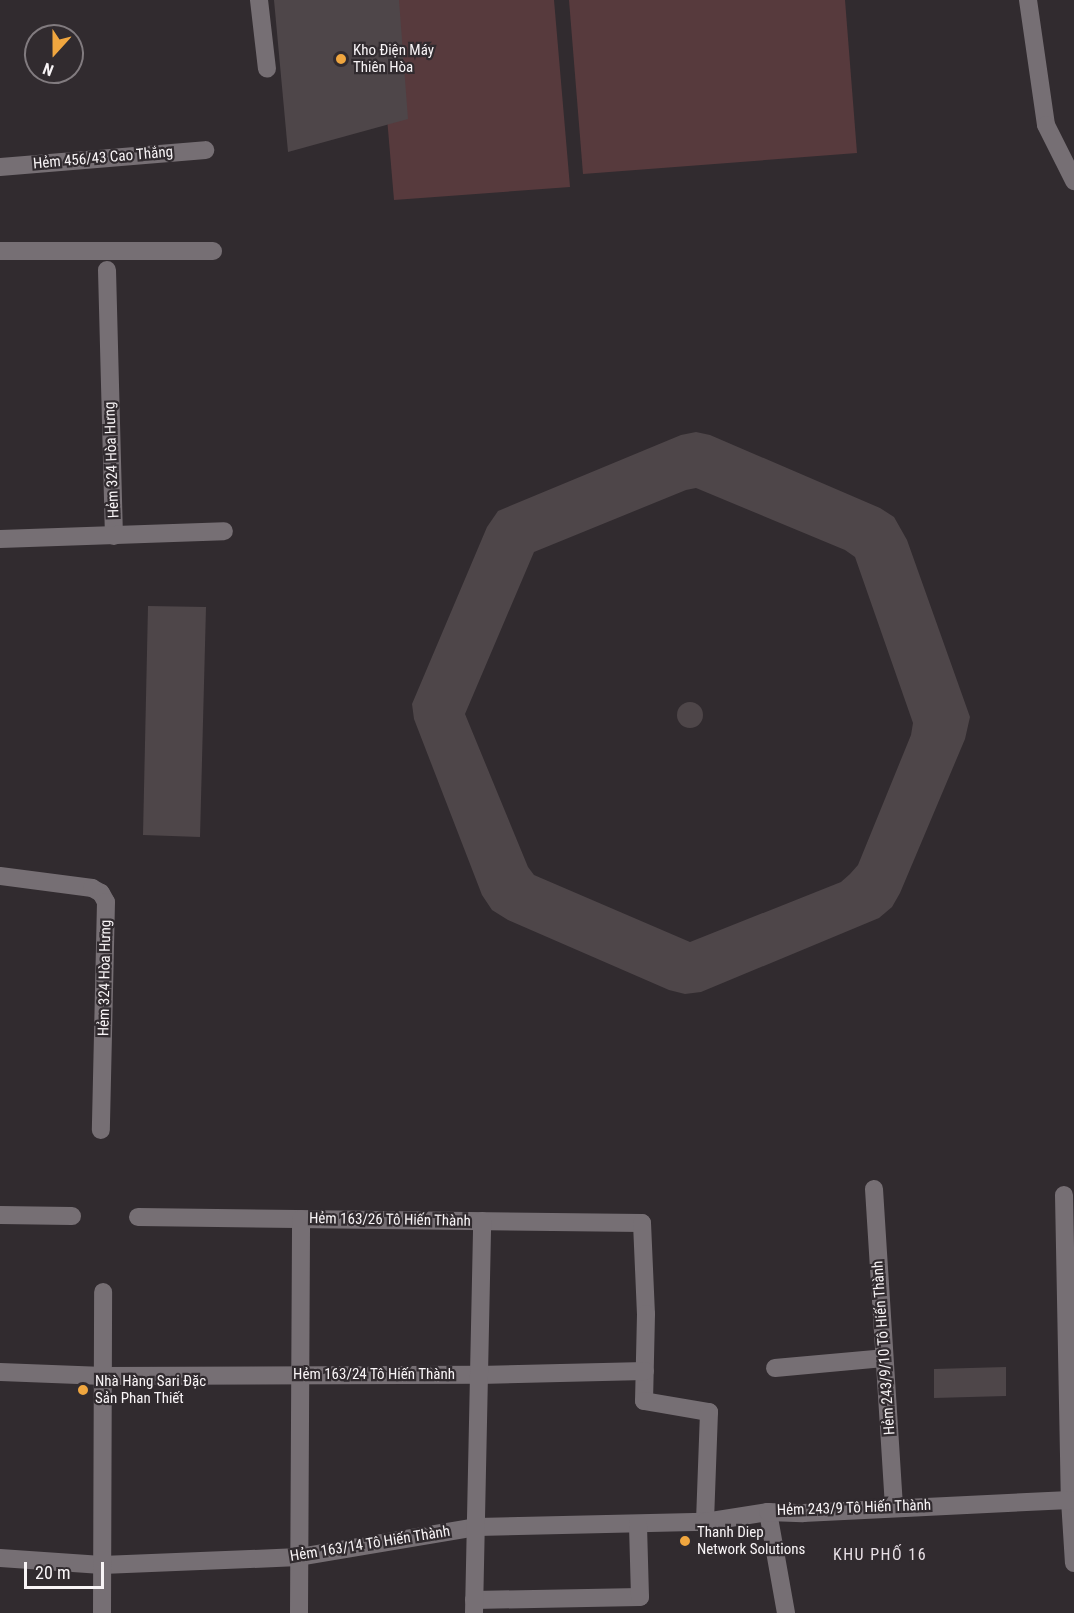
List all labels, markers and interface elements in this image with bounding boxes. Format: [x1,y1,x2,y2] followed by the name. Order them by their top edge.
[24,24,84,84] north arrow
[353,41,434,76] place label: Kho Điện Máy Thiên Hòa
[334,52,348,66] marker: Kho Điện Máy Thiên Hòa
[40,59,56,80] text: N
[32,143,174,173] street label: Hẻm 456/43 Cao Thắng
[101,402,123,518] street label: Hẻm 324 Hòa Hưng
[95,920,115,1036] street label: Hẻm 324 Hòa Hưng
[309,1210,471,1230] street label: Hẻm 163/26 Tô Hiến Thành
[869,1260,899,1436] street label: Hẻm 243/9/10 Tô Hiến Thành
[293,1366,455,1384] street label: Hẻm 163/24 Tô Hiến Thành
[95,1372,206,1407] place label: Nhà Hàng Sari Đặc Sản Phan Thiết
[76,1383,90,1397] marker: Nhà Hàng Sari Đặc Sản Phan Thiết
[776,1496,932,1520] street label: Hẻm 243/9 Tô Hiến Thành
[288,1522,452,1566] street label: Hẻm 163/14 Tô Hiến Thành
[697,1523,805,1558] place label: Thanh Diep Network Solutions
[678,1534,692,1548] marker: Thanh Diep Network Solutions
[833,1545,927,1565] district label: KHU PHỐ 16
[27,1550,106,1588] scale bar
[35,1562,70,1583] text: 20 m

